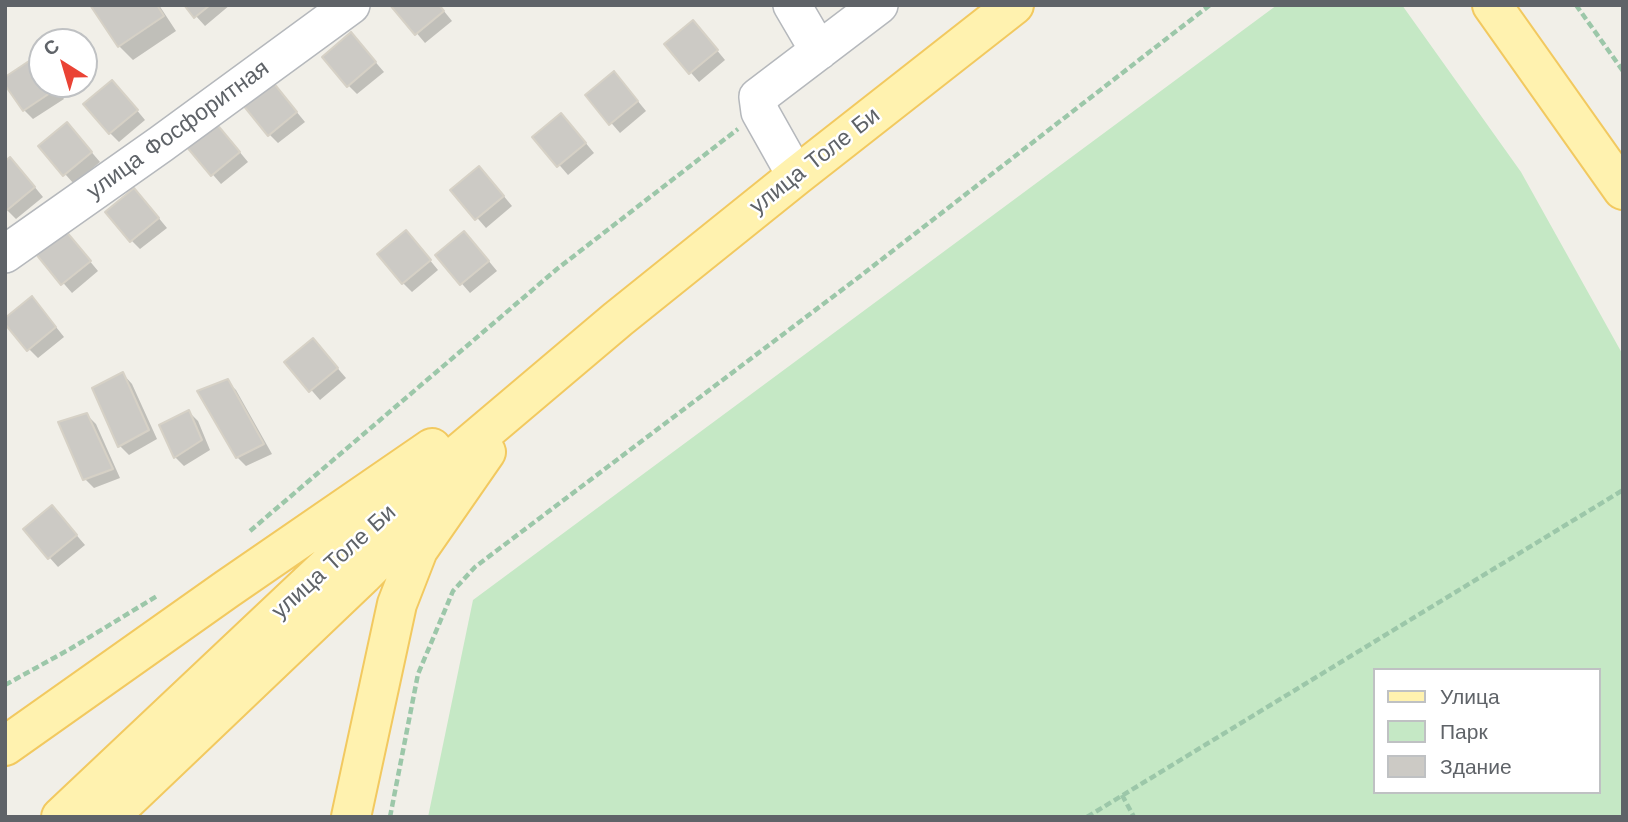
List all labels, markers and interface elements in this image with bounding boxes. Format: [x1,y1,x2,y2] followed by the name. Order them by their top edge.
[28,28,98,98] north arrow
[39,34,64,61] text: С
[81,55,275,205] street label: улица Фосфоритная
[744,102,886,220] street label: улица Толе Би
[266,499,402,625] street label: улица Толе Би
[1372,668,1600,794] legend
[1440,684,1500,709] text: Улица
[1440,719,1488,744] text: Парк
[1440,754,1512,779] text: Здание

